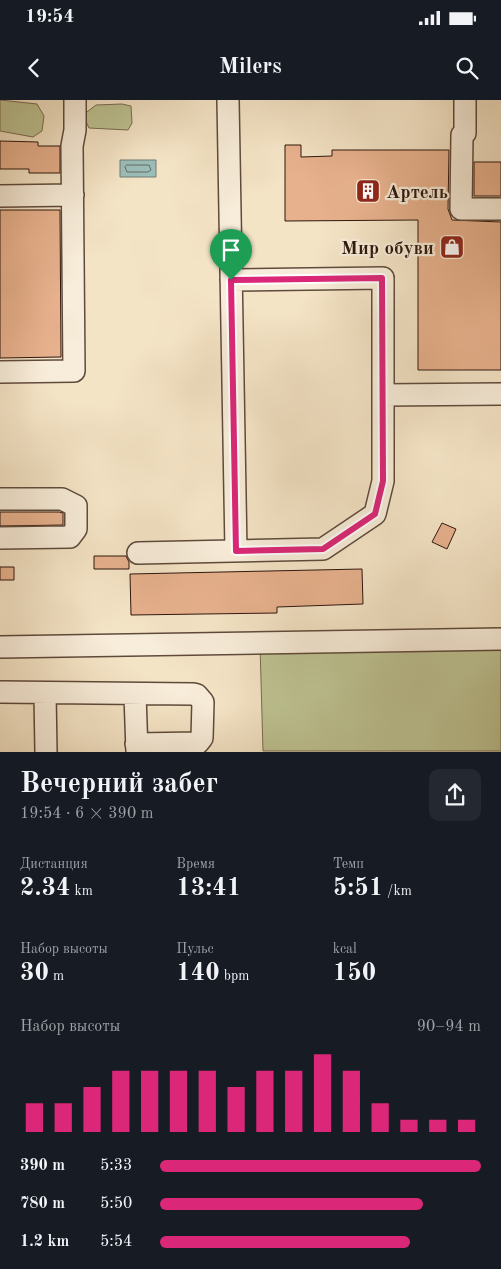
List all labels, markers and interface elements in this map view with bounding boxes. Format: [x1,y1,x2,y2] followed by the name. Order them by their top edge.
[25,8,74,27] text: 19:54
[20,54,48,82] icon: back
[453,54,481,82] icon: search
[219,56,282,78] text: Milers
[355,178,381,204] building icon: Артель
[386,184,448,203] place label: Артель
[210,229,252,280] pin
[439,234,465,260] shop icon: Мир обуви
[217,236,245,264] icon: arrive
[341,240,434,259] place label: Мир обуви
[429,769,481,821] button: share
[20,771,218,799] text: Вечерний забег
[20,806,153,822] text: 19:54 · 6 × 390 m
[20,857,88,871] text: Дистанция
[176,857,215,871] text: Время
[333,857,364,871] text: Темп
[20,876,71,901] text: 2.34
[176,876,241,901] text: 13:41
[333,876,383,901] text: 5:51
[71,884,93,898] text: km
[383,884,412,898] text: /km
[20,942,108,956] text: Набор высоты
[176,942,214,956] text: Пульс
[333,942,357,956] text: kcal
[20,961,49,986] text: 30
[176,961,220,986] text: 140
[333,961,376,986] text: 150
[49,969,64,983] text: m
[220,969,249,983] text: bpm
[20,1019,120,1035] text: Набор высоты
[417,1019,481,1035] text: 90–94 m
[20,1158,65,1174] text: 390 m
[100,1158,132,1174] text: 5:33
[20,1196,65,1212] text: 780 m
[100,1196,132,1212] text: 5:50
[20,1234,69,1250] text: 1.2 km
[100,1234,132,1250] text: 5:54

